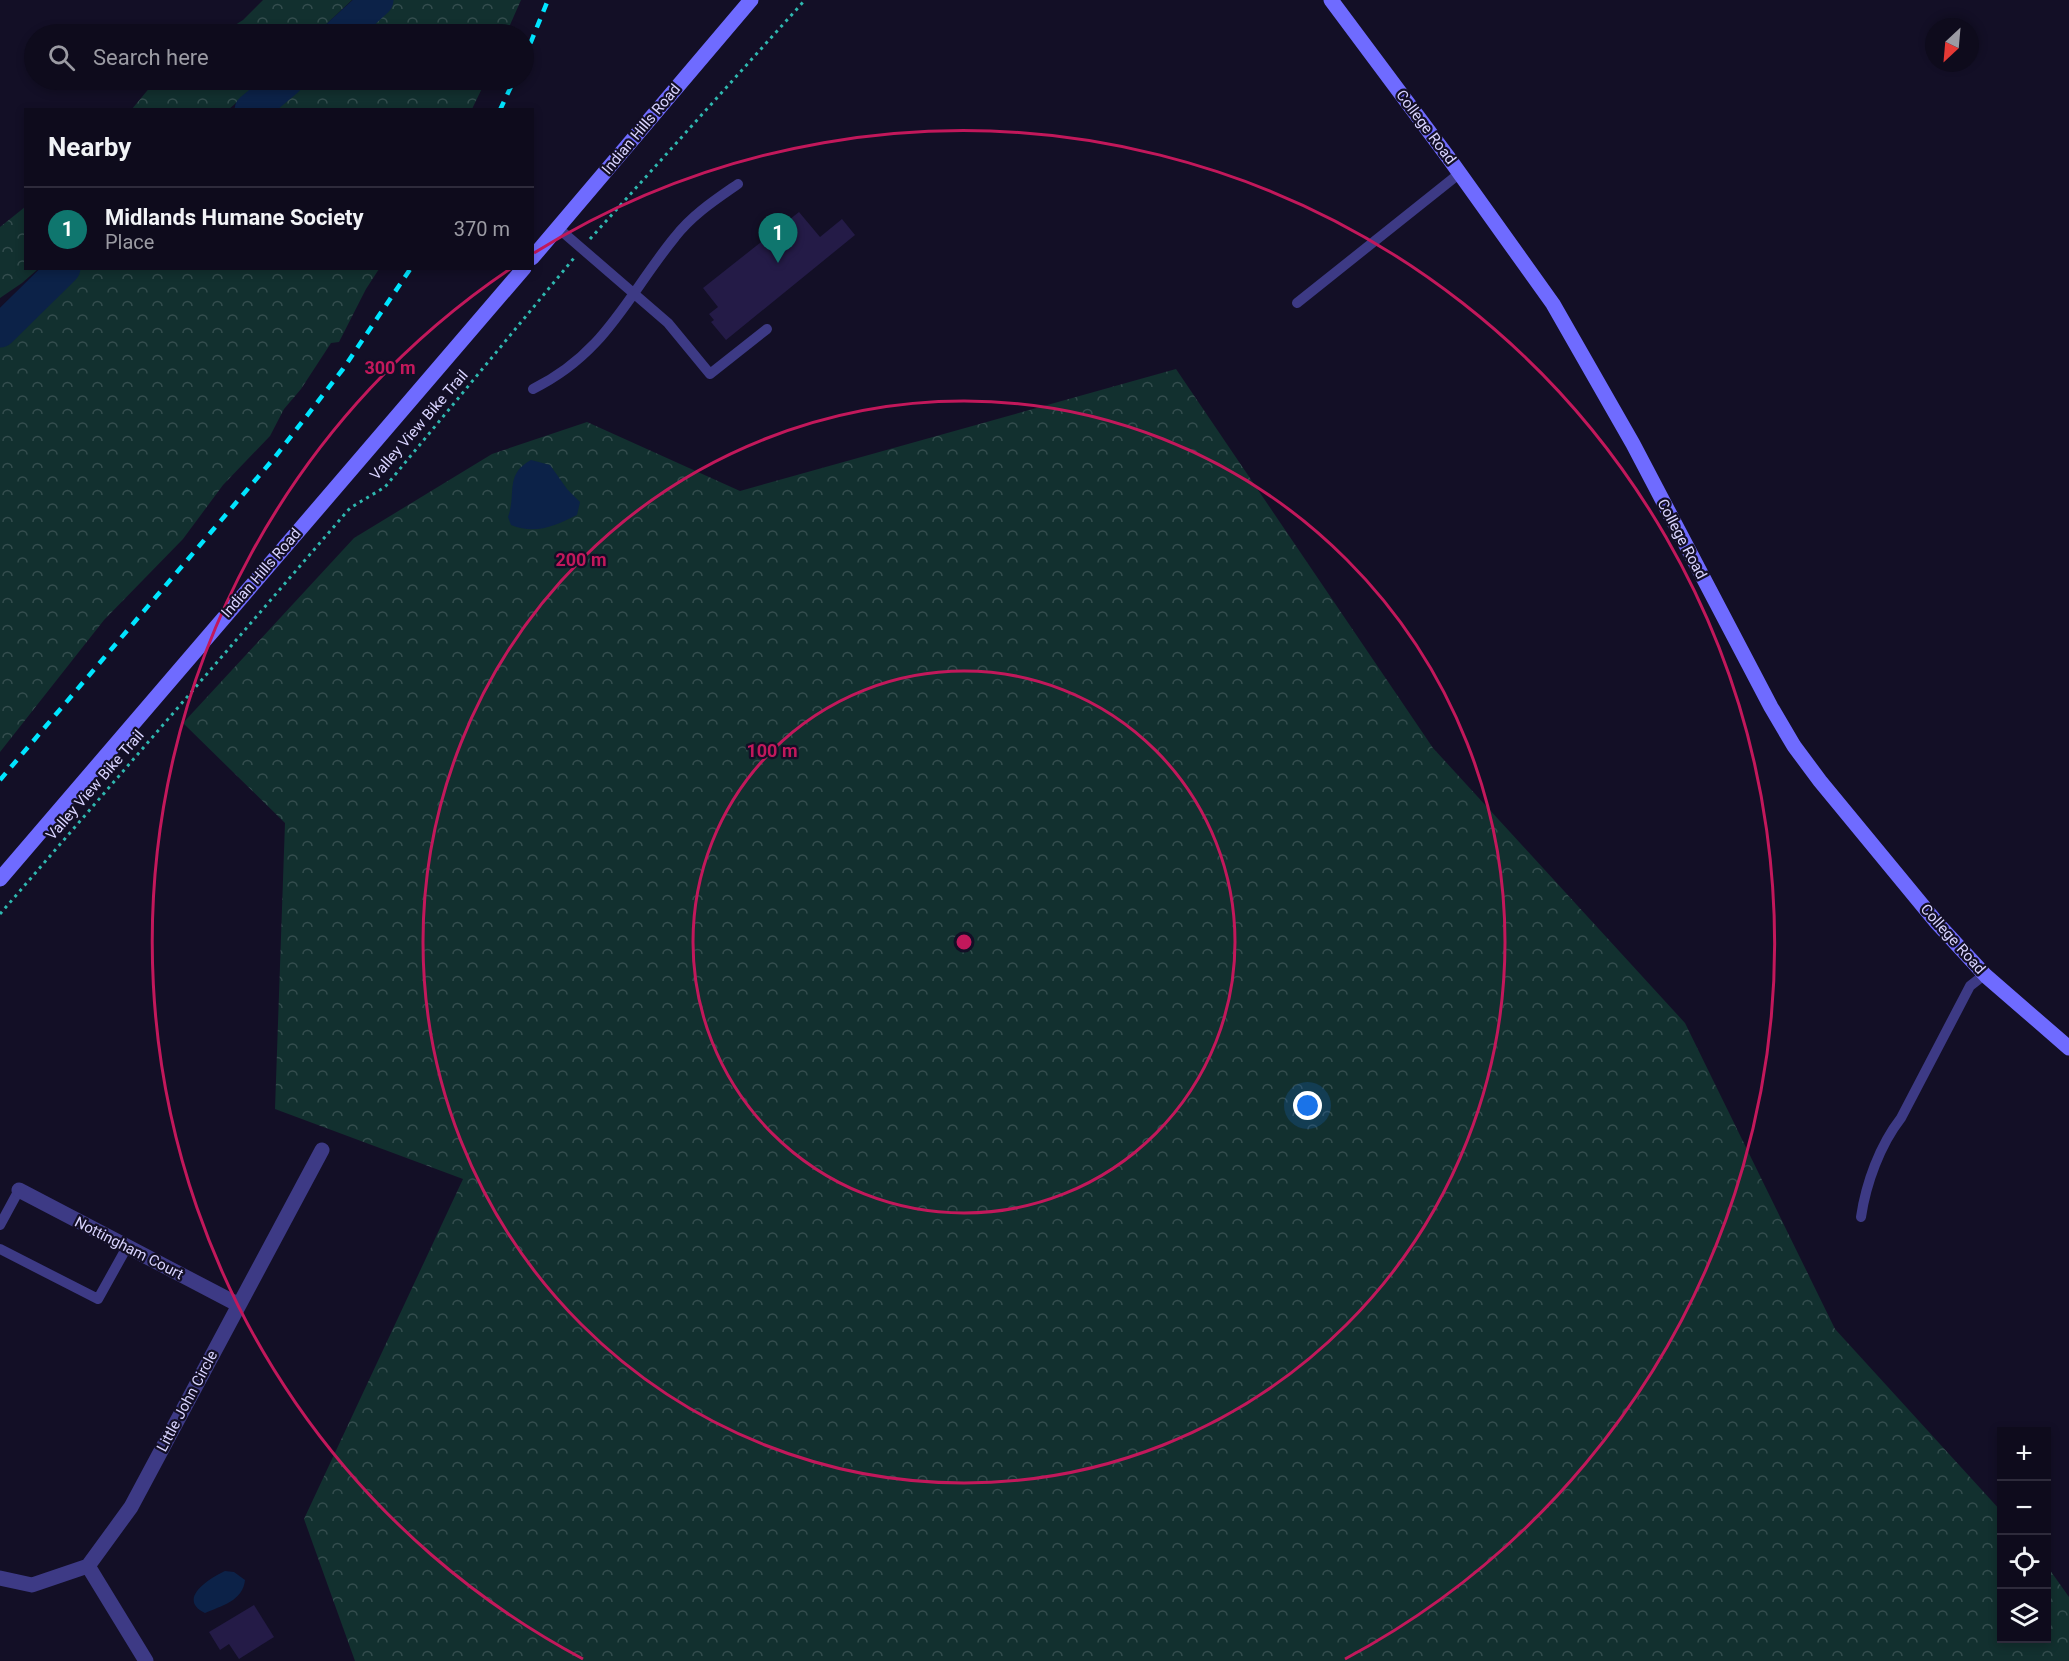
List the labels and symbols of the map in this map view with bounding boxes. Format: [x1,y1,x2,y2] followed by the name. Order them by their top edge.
[1925,18,1979,72] north arrow
[598,80,684,178] street label: Indian Hills Road
[1392,86,1460,168] street label: College Road
[758,214,798,263] pin: 1
[364,357,416,378] text: 300 m
[366,366,472,484] street label: Valley View Bike Trail
[1653,496,1711,582] street label: College Road
[217,525,305,621] street label: Indian Hills Road
[555,549,607,570] text: 200 m
[42,726,148,844] street label: Valley View Bike Trail
[746,740,798,761] text: 100 m
[1917,900,1989,978] street label: College Road
[954,932,974,952] centre of rings
[1293,1091,1322,1120] your location
[72,1213,186,1283] street label: Nottingham Court
[153,1347,221,1455] street label: Little John Circle

